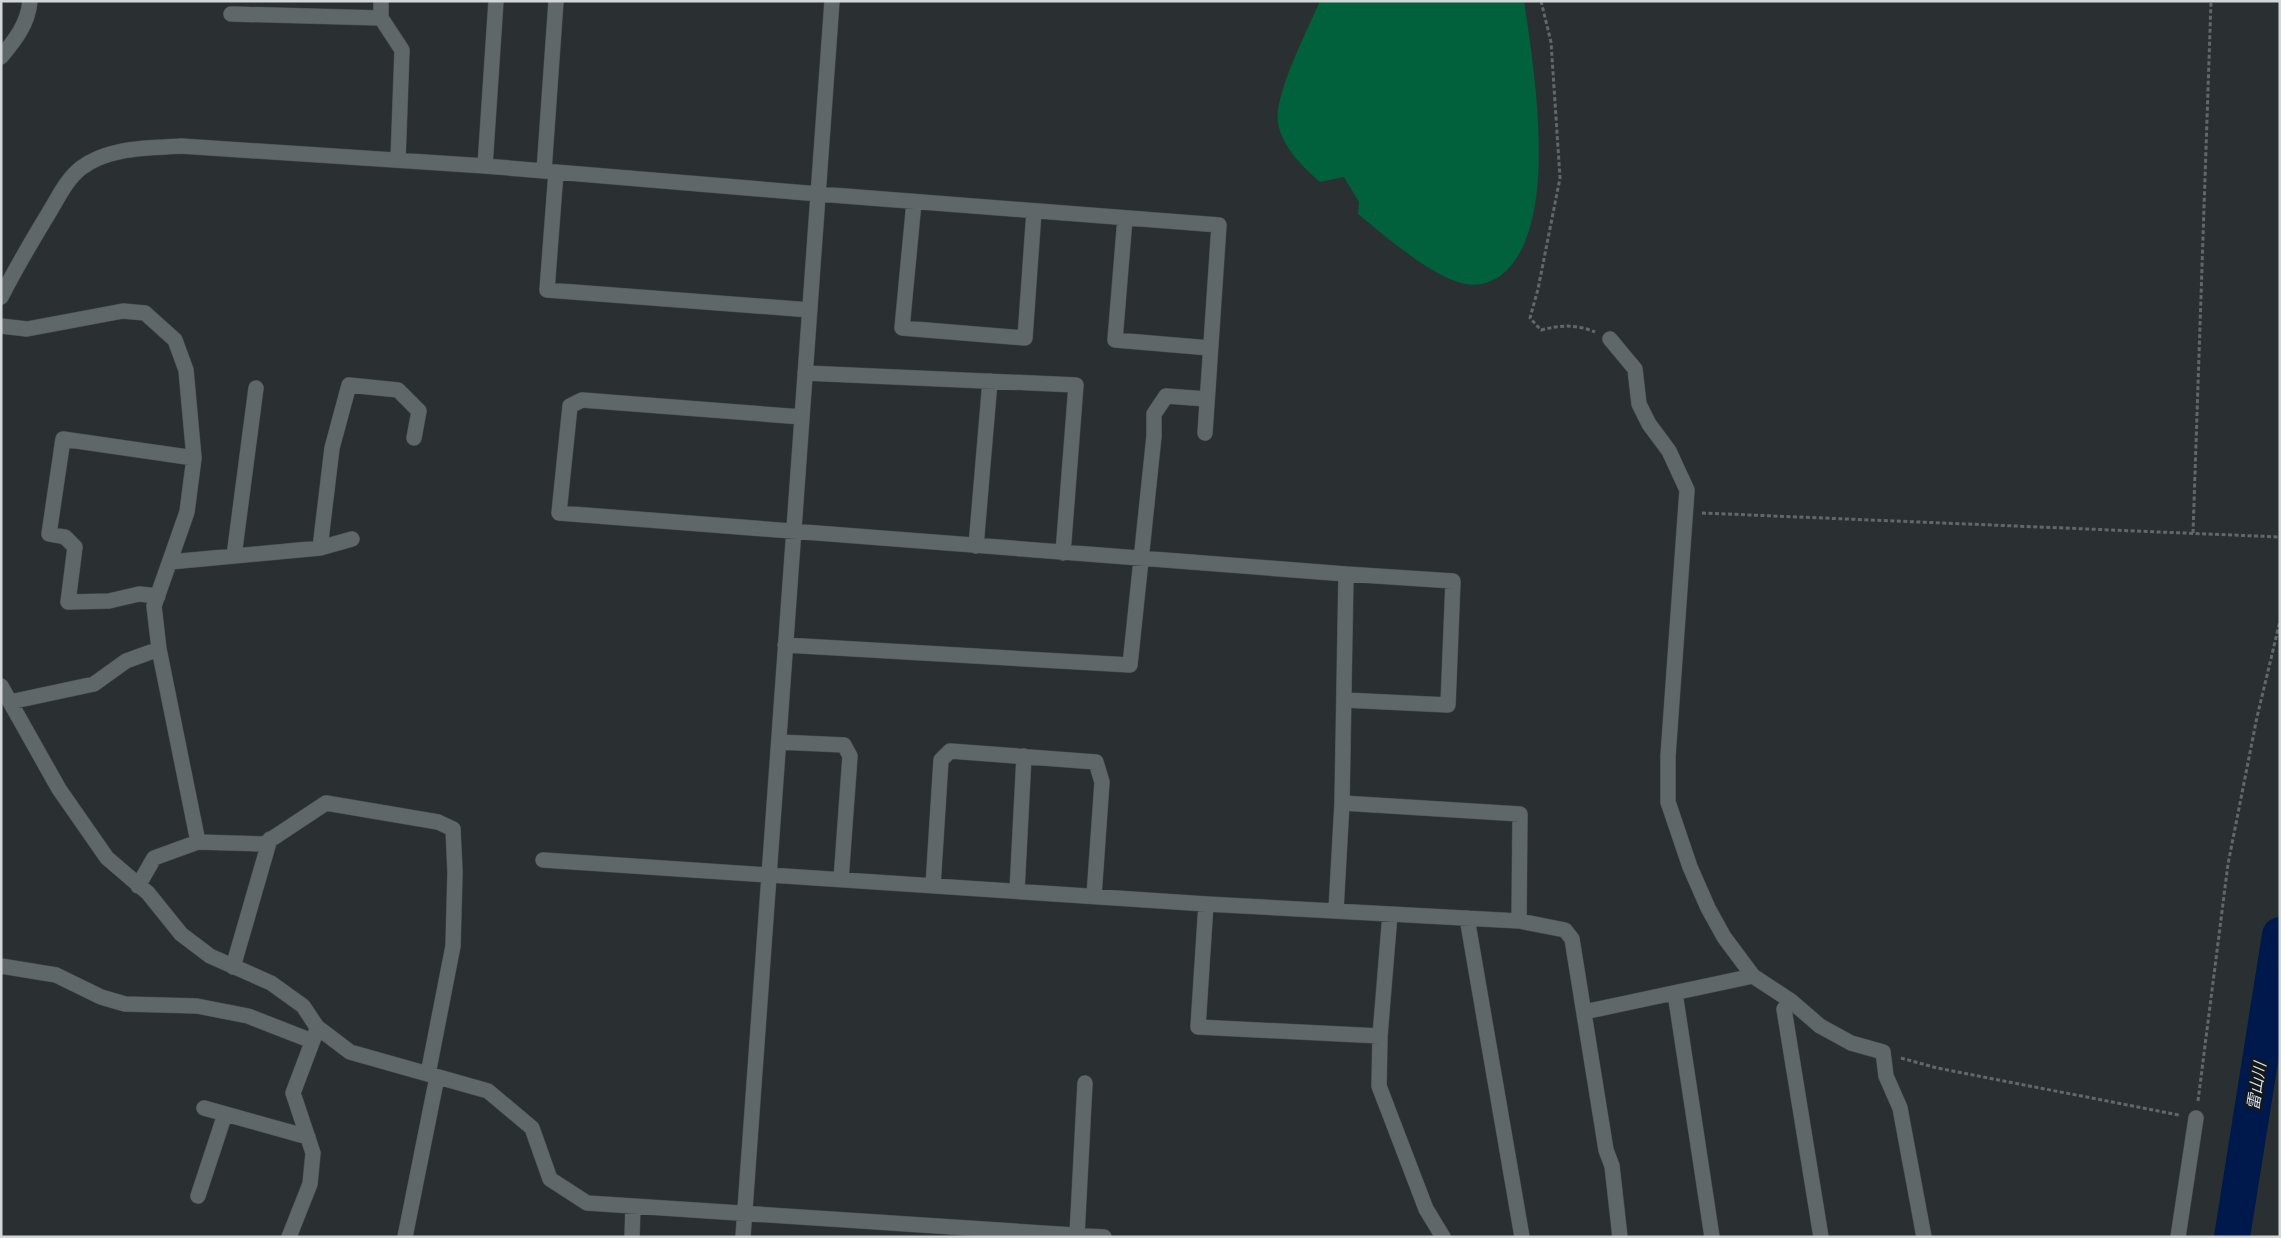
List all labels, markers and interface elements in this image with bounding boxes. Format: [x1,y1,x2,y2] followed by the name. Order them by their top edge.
[2242,1059,2269,1111] water label: 雷山川

